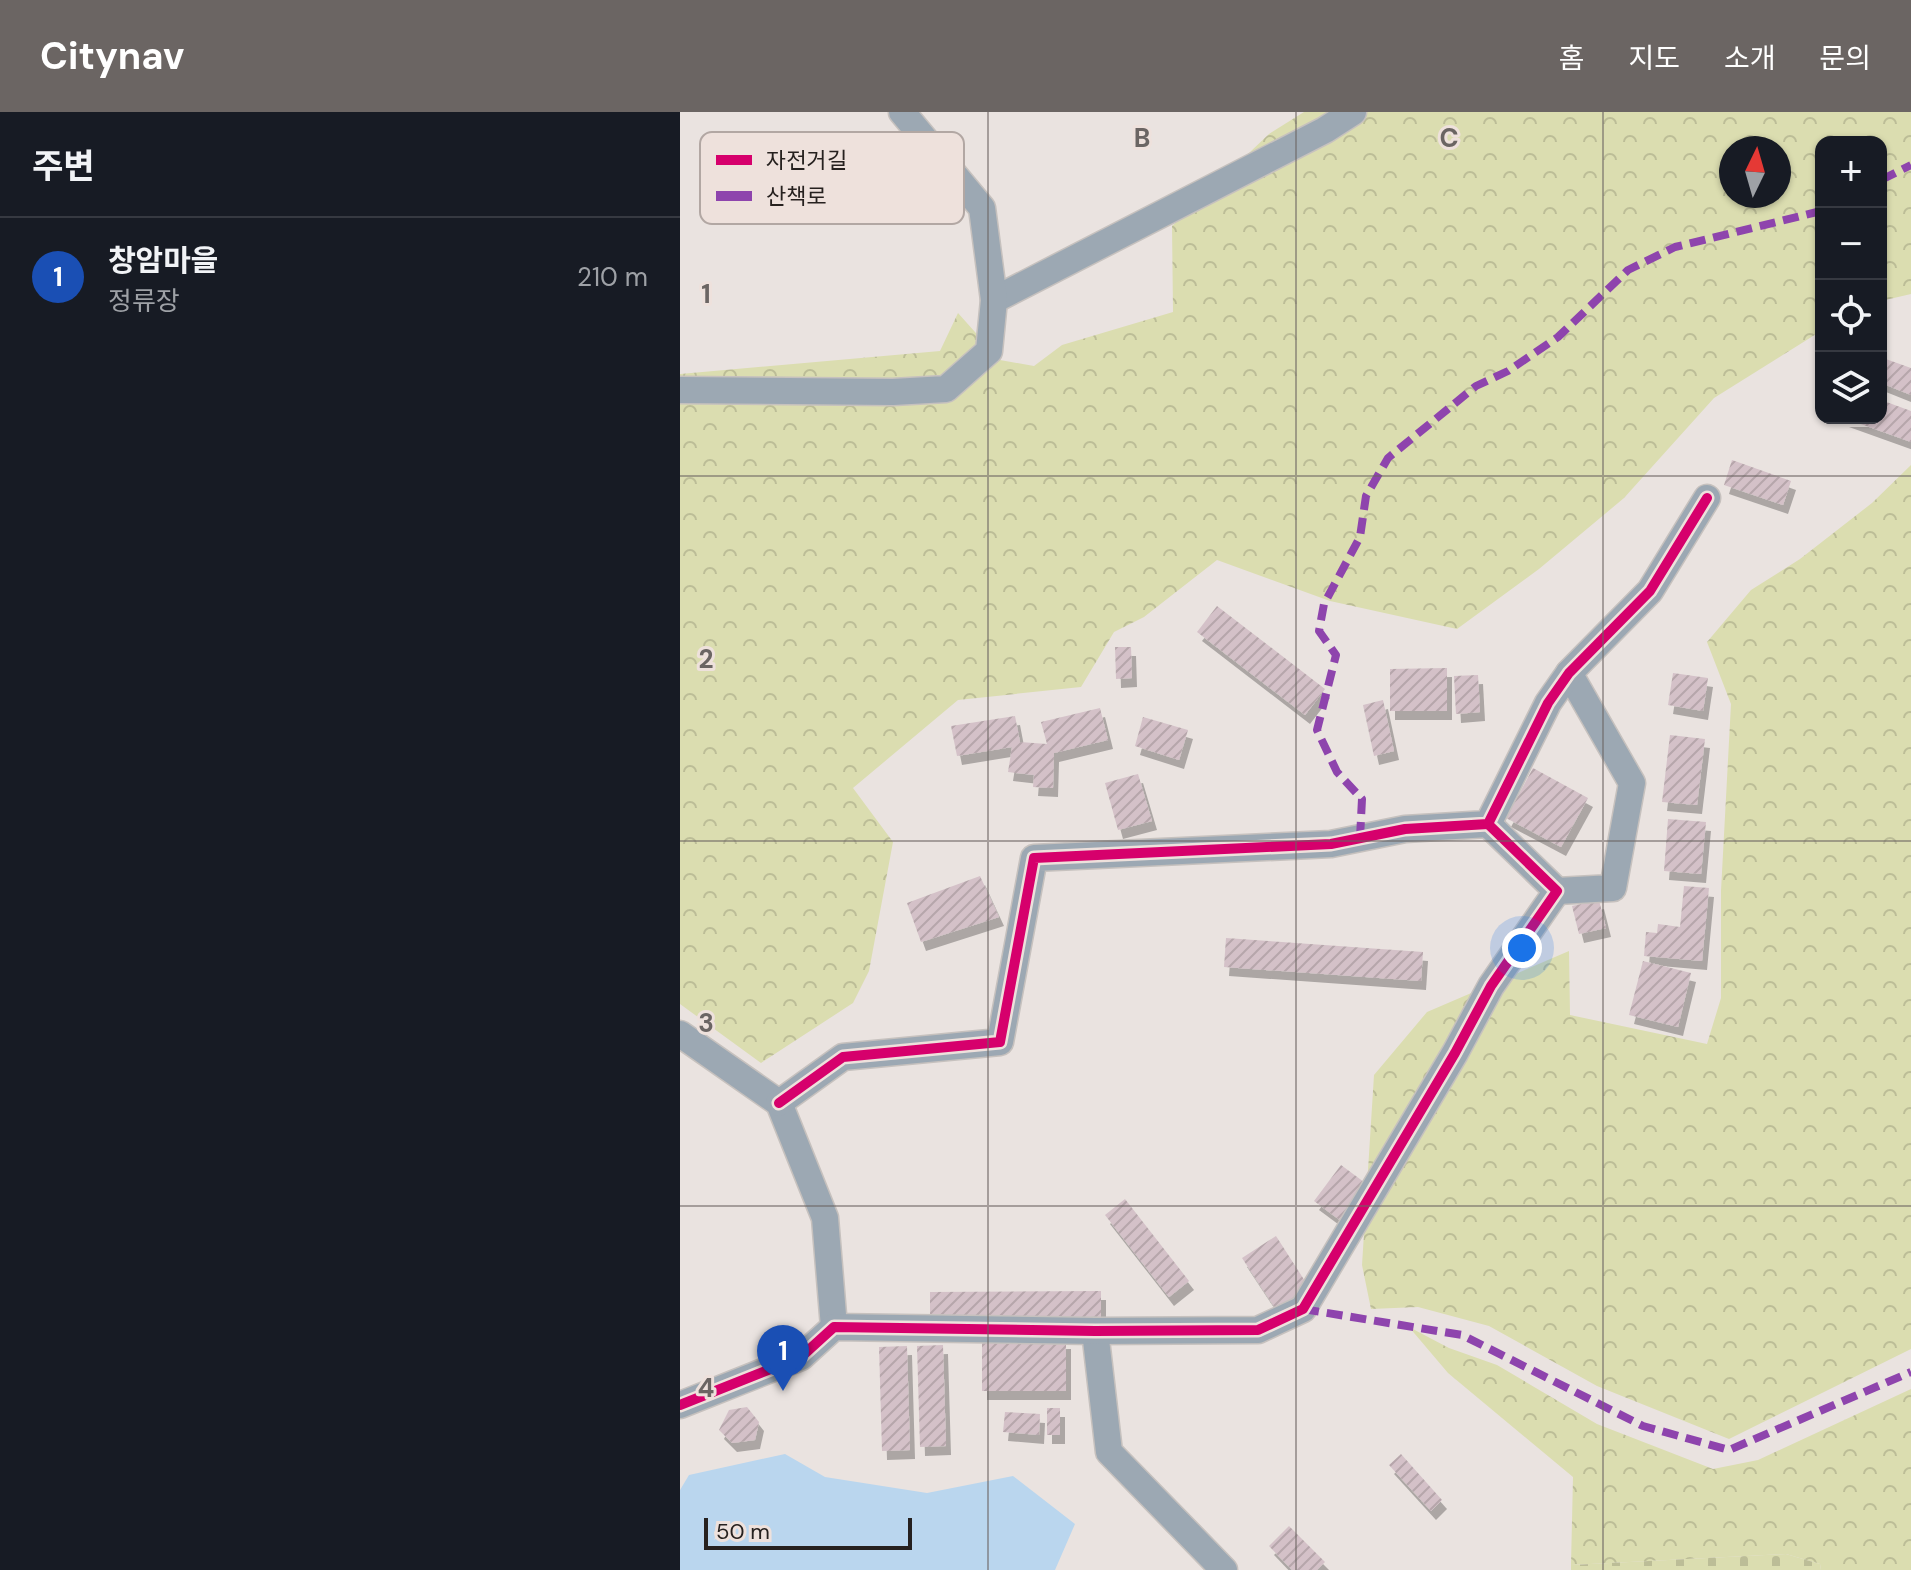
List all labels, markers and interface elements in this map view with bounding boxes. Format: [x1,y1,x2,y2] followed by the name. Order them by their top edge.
[40,31,184,81] text: Citynav
[1559,40,1584,77] text: 홈
[1628,40,1680,77] text: 지도
[1724,40,1775,77] text: 소개
[1819,40,1871,77] text: 문의
[1134,121,1150,155] text: B
[1439,121,1459,155] text: C
[700,132,964,224] legend
[1719,136,1791,208] north arrow
[1815,136,1887,424] map controls
[1815,136,1887,208] button: +
[32,144,95,189] text: 주변
[766,146,847,175] text: 자전거길
[766,182,827,211] text: 산책로
[1815,208,1887,280] button: −
[108,241,218,280] text: 창암마을
[53,260,63,294] text: 1
[577,260,648,294] text: 210 m
[701,277,711,311] text: 1
[1815,280,1887,352] button: locate
[108,284,180,318] text: 정류장
[1815,352,1887,424] button: layers
[698,642,714,676] text: 2
[1502,928,1542,968] your location
[698,1006,714,1040] text: 3
[757,1325,809,1391] pin: 1
[698,1371,714,1405] text: 4
[704,1514,912,1550] scale bar
[716,1517,770,1546] text: 50 m

